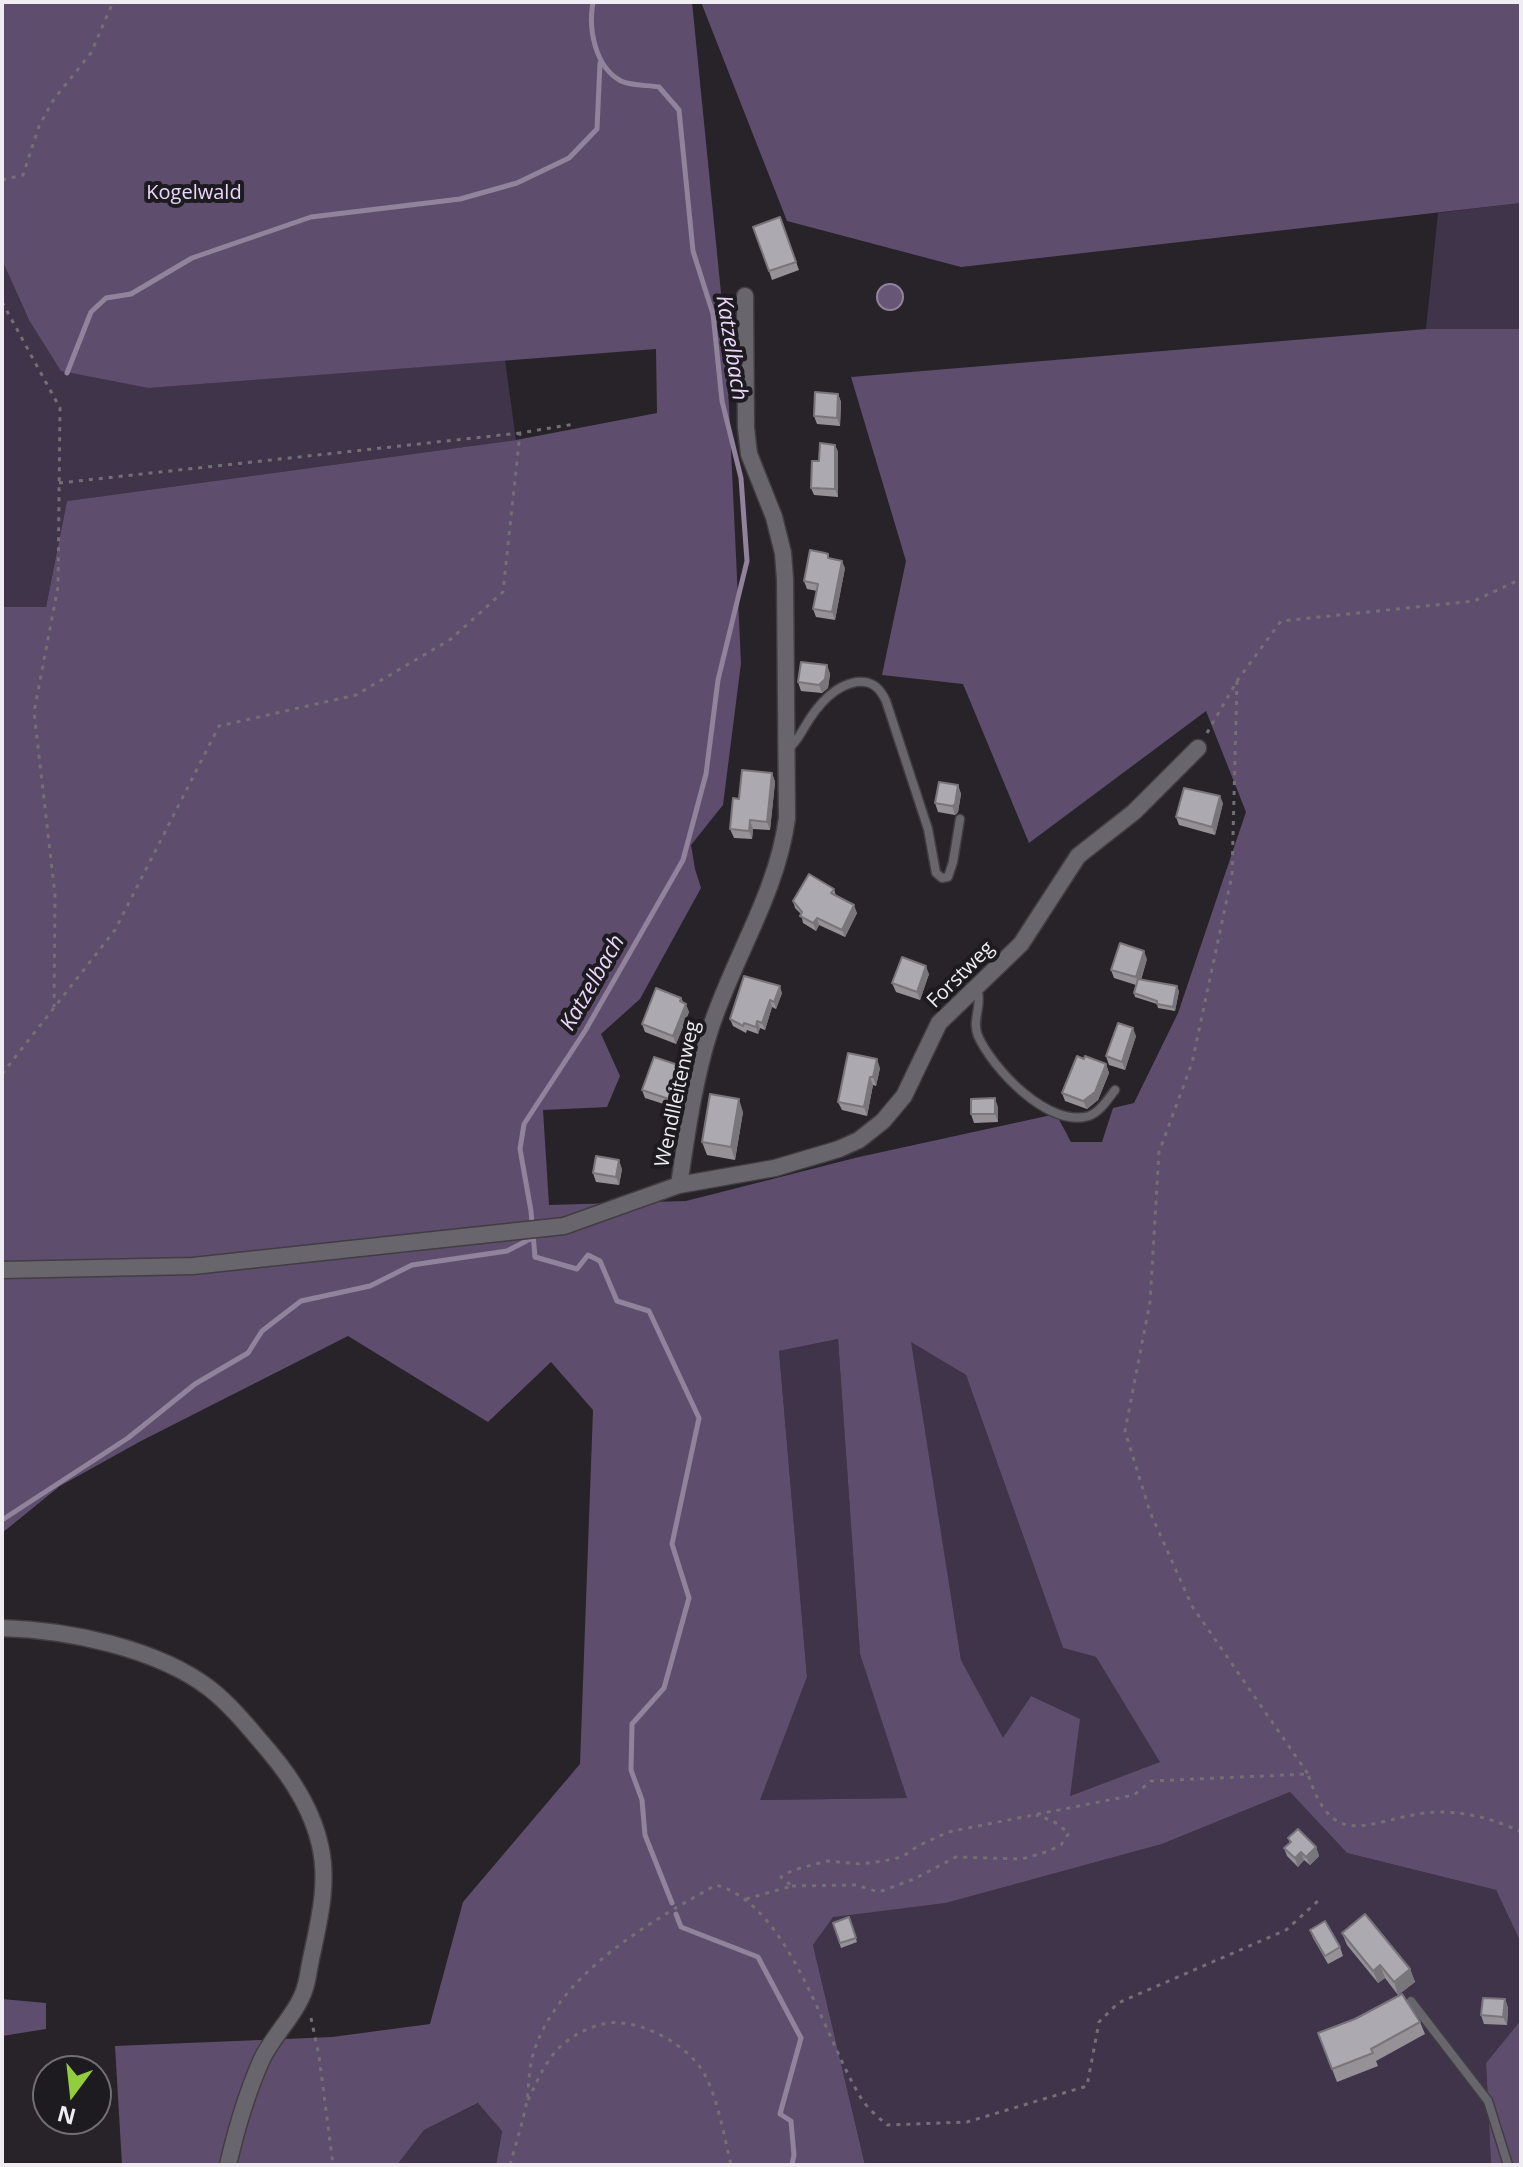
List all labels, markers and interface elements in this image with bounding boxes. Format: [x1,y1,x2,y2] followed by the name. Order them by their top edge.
[146,181,242,205] park label: Kogelwald
[710,294,752,402] water label: Katzelbach
[555,930,631,1036] water label: Katzelbach
[923,937,999,1013] street label: Forstweg
[651,1019,705,1169] street label: Wendlleitenweg
[32,2055,112,2135] north arrow
[54,2099,79,2133] text: N

